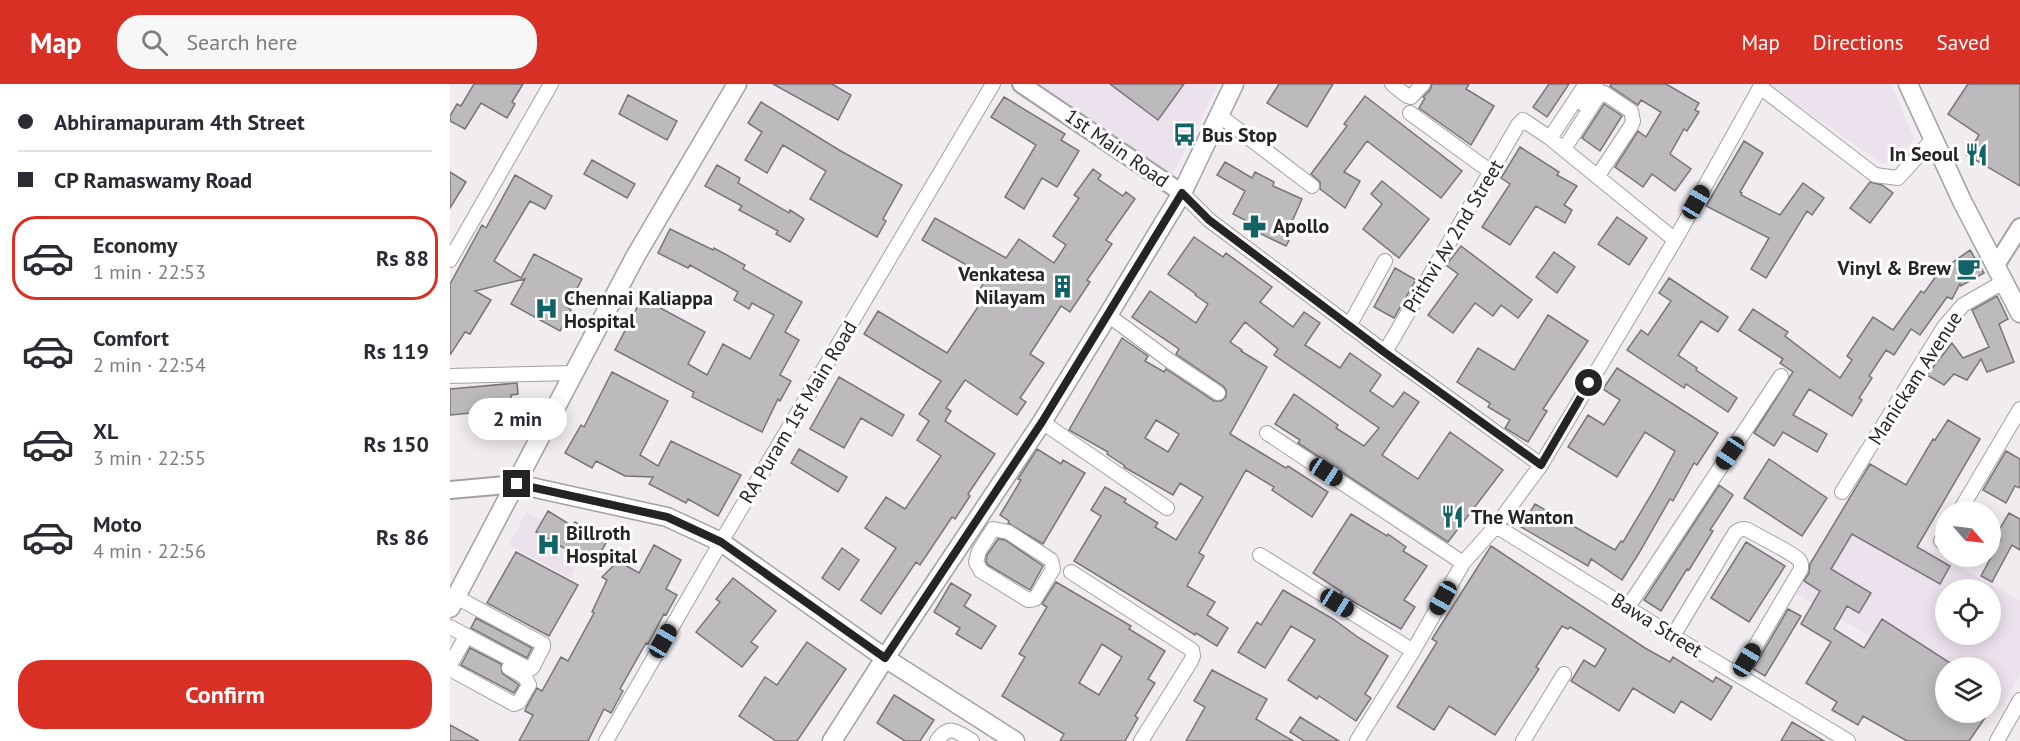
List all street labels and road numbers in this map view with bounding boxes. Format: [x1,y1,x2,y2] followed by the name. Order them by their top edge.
[1060,103,1174,193] street label: 1st Main Road
[1397,154,1509,317] street label: Prithvi Av 2nd Street
[1862,306,1968,450] street label: Manickam Avenue
[733,316,863,508] street label: RA Puram 1st Main Road
[1607,587,1708,663] street label: Bawa Street

